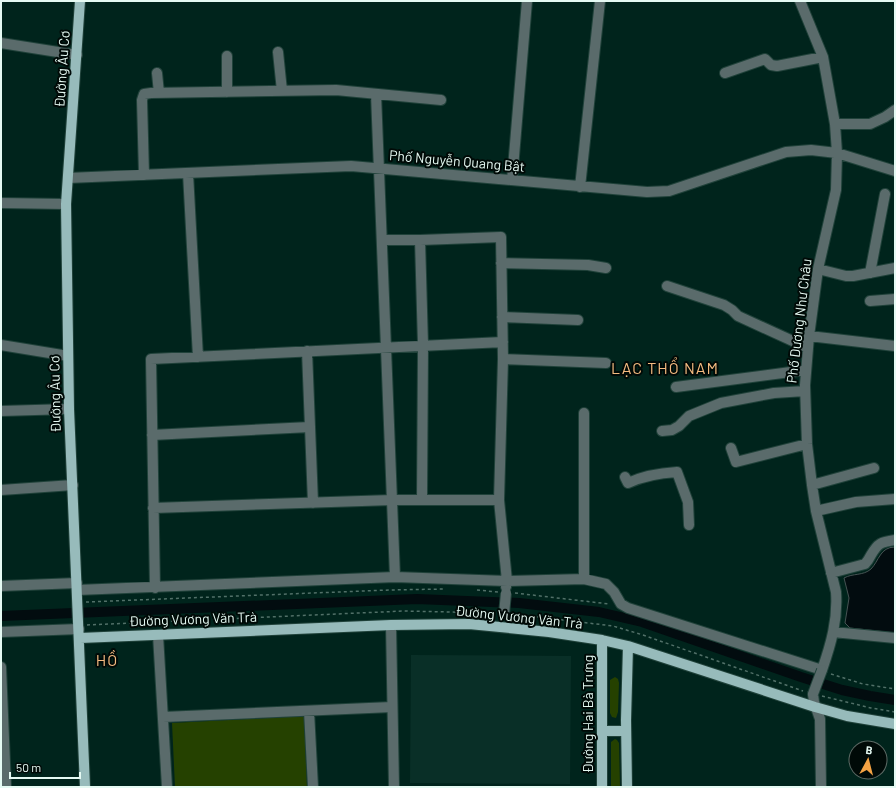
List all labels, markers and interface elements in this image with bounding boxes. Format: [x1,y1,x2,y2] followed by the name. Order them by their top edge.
[50,30,73,108] street label: Đường Âu Cơ
[389,146,526,175] street label: Phố Nguyễn Quang Bật
[782,258,815,384] street label: Phố Dương Như Châu
[45,355,64,433] street label: Đường Âu Cơ
[611,357,719,377] district label: LẠC THỔ NAM
[455,601,583,632] street label: Đường Vương Văn Trà
[129,608,257,629] street label: Đường Vương Văn Trà
[96,650,118,669] district label: HỒ
[579,655,596,773] street label: Đường Hai Bà Trưng
[848,740,888,780] north arrow
[865,743,874,756] text: B
[10,754,80,780] scale bar
[16,760,41,774] text: 50 m

